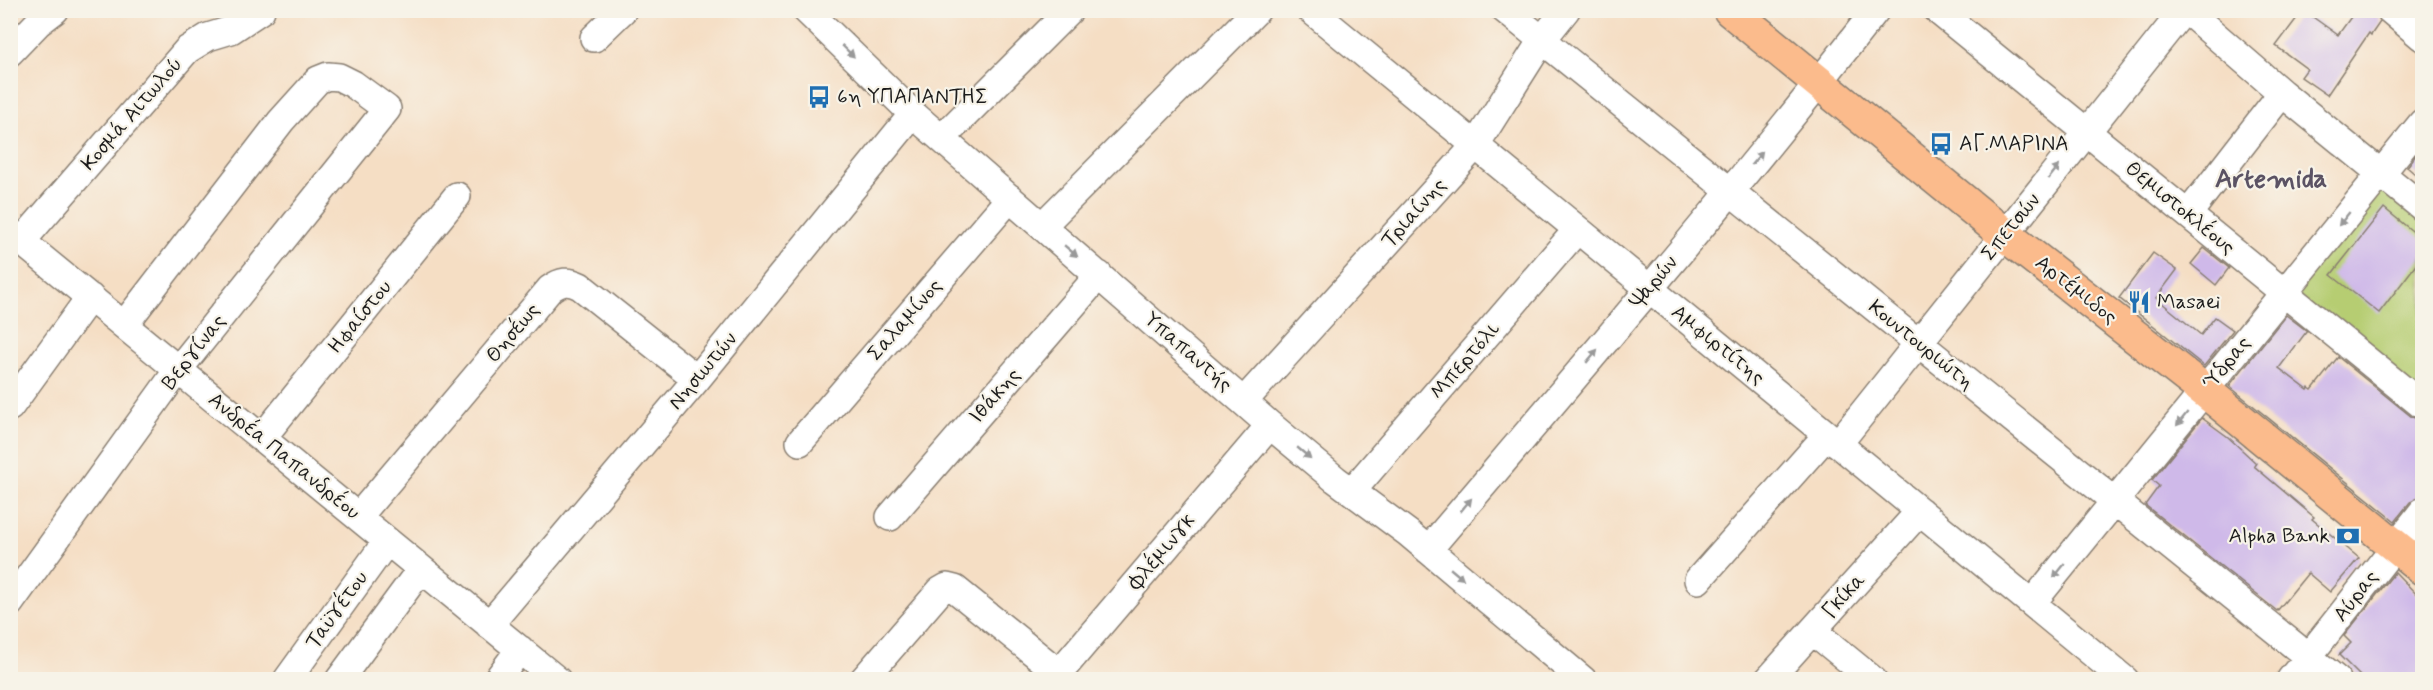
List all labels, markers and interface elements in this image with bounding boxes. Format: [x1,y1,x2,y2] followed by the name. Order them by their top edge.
[841,44,856,58] one-way arrow
[75,51,189,177] street label: Κοσμά Αιτωλού
[837,83,988,111] place label: 6η ΥΠΑΠΑΝΤΗΣ
[806,84,832,110] bus stop icon: 6η ΥΠΑΠΑΝΤΗΣ
[1959,130,2069,158] place label: ΑΓ.ΜΑΡΙΝΑ
[1928,131,1954,157] bus stop icon: ΑΓ.ΜΑΡΙΝΑ
[1750,151,1763,166] one-way arrow
[2119,154,2242,261] street label: Θεμιστοκλέους
[2215,162,2327,197] district label: Artemida
[2048,164,2061,180] one-way arrow
[1375,172,1453,254] street label: Τριαίνης
[1975,187,2047,267] street label: Σπετσών
[2338,211,2351,227] one-way arrow
[1063,245,1079,258] one-way arrow
[2029,248,2124,331] street label: Αρτέμιδος
[1623,250,1684,315] street label: Ψαρών
[862,273,948,367] street label: Σαλαμίνος
[322,274,398,360] street label: Ηφαίστου
[2157,288,2220,316] place label: Masaei
[2126,289,2152,315] restaurant icon: Masaei
[1862,294,1980,396] street label: Κουντουριώτη
[479,296,546,369] street label: Θησέως
[1665,299,1771,391] street label: Αμφιρτίτης
[1138,306,1238,398] street label: Υπαπαντής
[156,308,232,396] street label: Βεργίνας
[1424,316,1507,406] street label: Μπερτόλι
[662,326,744,416] street label: Νησιωτών
[2197,330,2257,396] street label: Ύδρας
[1585,349,1598,364] one-way arrow
[963,362,1027,430] street label: Ιθάκης
[202,385,367,526] street label: Ανδρέα Παπανδρέου
[2176,412,2188,427] one-way arrow
[1296,446,1311,459] one-way arrow
[1459,498,1472,513] one-way arrow
[1121,507,1202,597] street label: Φλέμινγκ
[2228,522,2330,550] place label: Alpha Bank
[2335,523,2361,549] bank icon: Alpha Bank
[2052,563,2065,579] one-way arrow
[2327,564,2385,628] street label: Αύρας
[298,565,375,655] street label: Ταϋγέτου
[1449,567,1464,580] one-way arrow
[1816,567,1872,625] street label: Γκίκα

